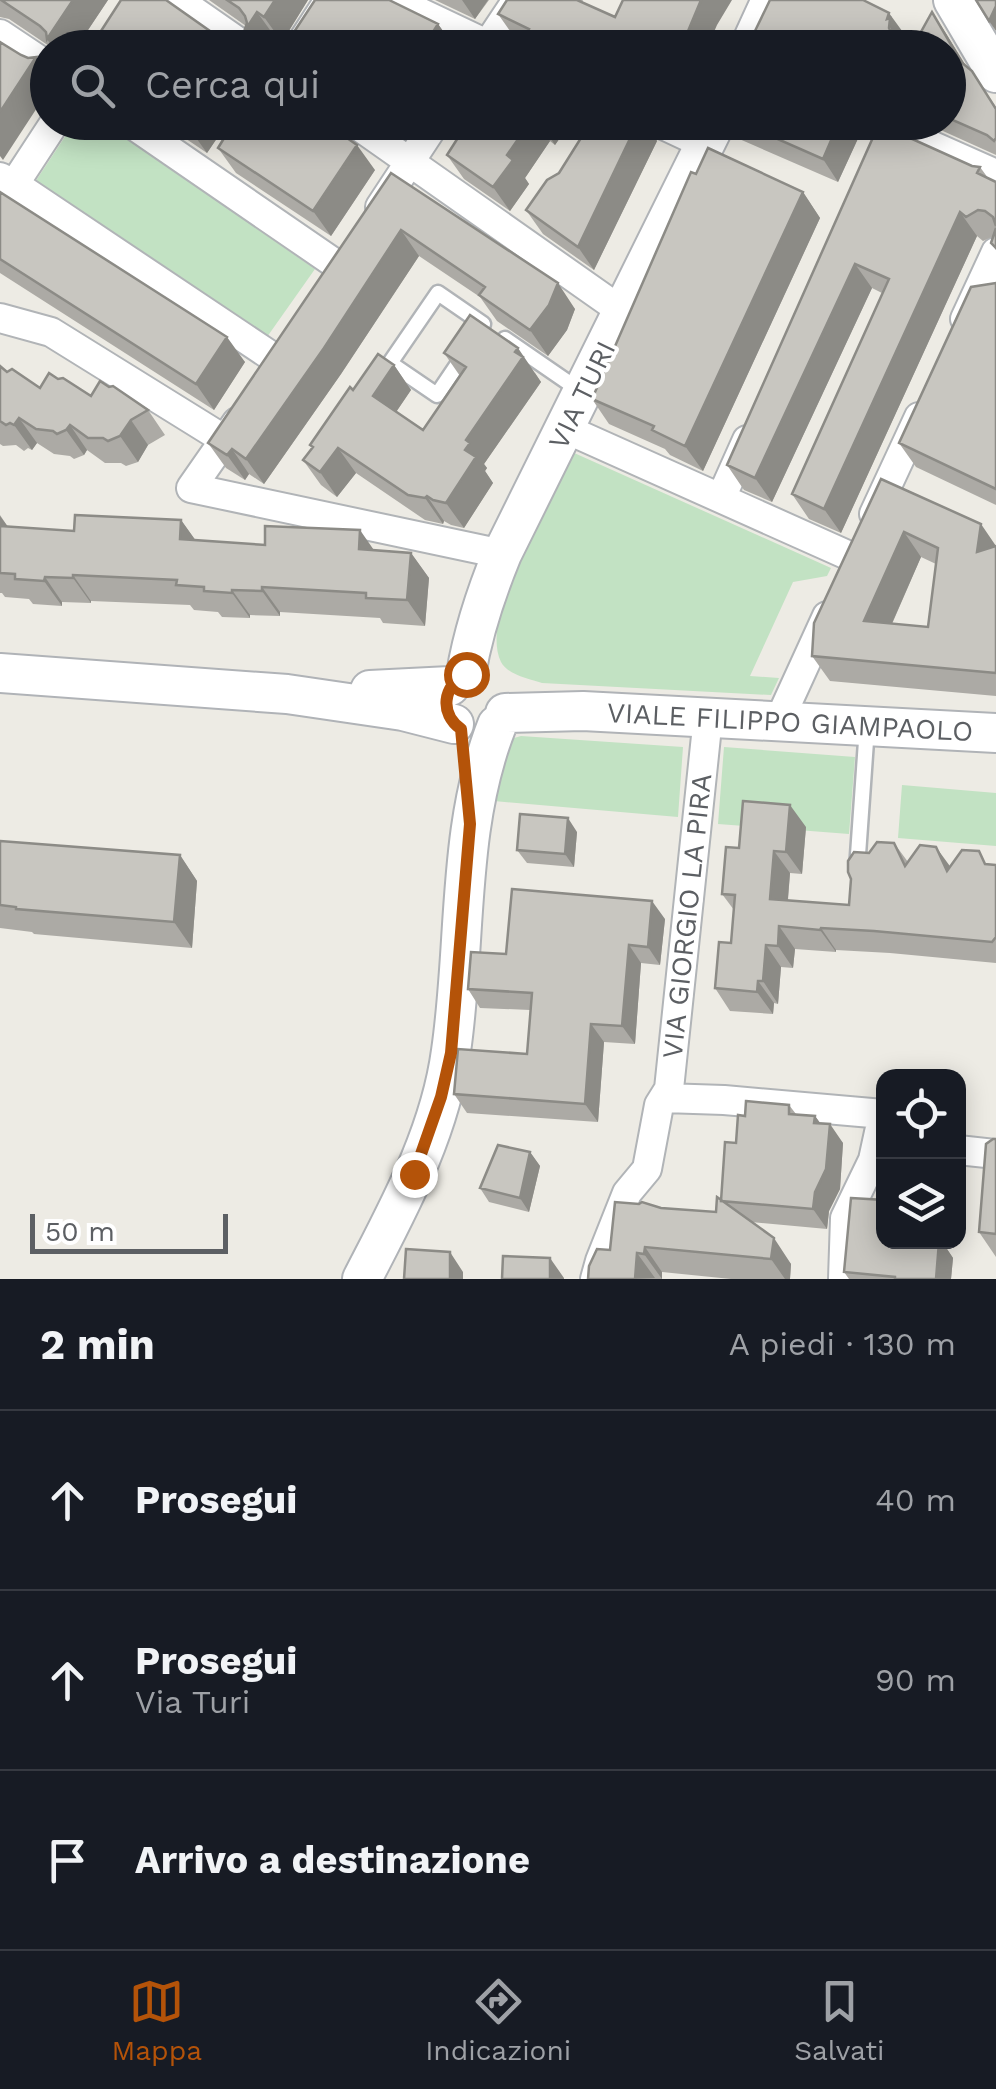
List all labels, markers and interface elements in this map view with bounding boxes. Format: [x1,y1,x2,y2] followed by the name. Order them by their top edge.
[30,30,966,140] search box
[65,58,120,113] icon: search
[145,63,320,107] text: Cerca qui
[542,336,622,454] street label: VIA TURI
[444,652,490,698] route start
[606,696,974,748] street label: VIALE FILIPPO GIAMPAOLO
[656,772,718,1060] street label: VIA GIORGIO LA PIRA
[876,1069,966,1249] map controls
[876,1069,966,1159] button: locate
[392,1152,438,1198] route end
[876,1159,966,1249] button: layers
[30,1209,228,1254] scale bar
[45,1215,115,1248] text: 50 m
[40,1320,155,1369] text: 2 min
[729,1325,956,1363] text: A piedi · 130 m
[40,1473,95,1528] icon: ahead
[135,1478,297,1522] text: Prosegui
[875,1481,956,1519] text: 40 m
[135,1639,297,1683] text: Prosegui
[40,1653,95,1708] icon: ahead
[875,1661,956,1699] text: 90 m
[135,1683,250,1721] text: Via Turi
[40,1833,95,1888] icon: arrive
[135,1838,530,1882] text: Arrivo a destinazione
[112,1974,202,2067] tab: Mappa
[425,1974,571,2067] tab: Indicazioni
[794,1974,884,2067] tab: Salvati

